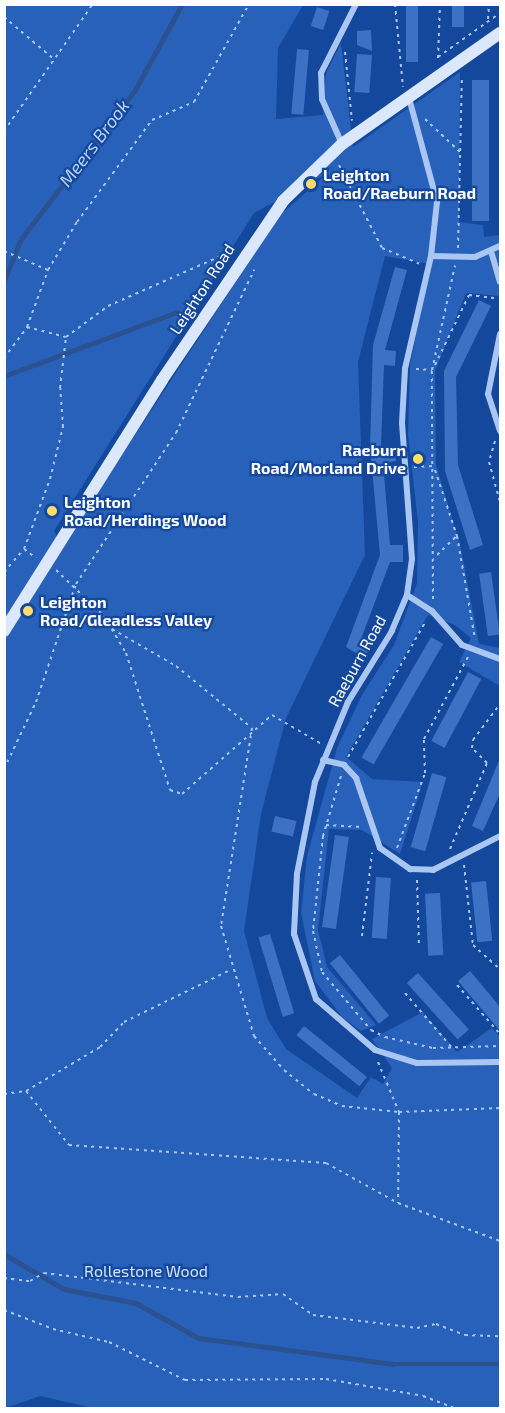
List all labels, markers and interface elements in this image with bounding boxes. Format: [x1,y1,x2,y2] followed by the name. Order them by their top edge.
[54,95,134,191] water label: Meers Brook
[323,165,476,203] place label: Leighton Road/Raeburn Road
[304,177,318,191] marker: Leighton Road/Raeburn Road
[166,240,238,338] street label: Leighton Road
[251,440,406,478] place label: Raeburn Road/Morland Drive
[411,452,425,466] marker: Raeburn Road/Morland Drive
[64,492,227,530] place label: Leighton Road/Herdings Wood
[45,504,59,518] marker: Leighton Road/Herdings Wood
[40,592,212,630] place label: Leighton Road/Gleadless Valley
[21,604,35,618] marker: Leighton Road/Gleadless Valley
[324,612,390,710] street label: Raeburn Road
[84,1261,208,1281] park label: Rollestone Wood

